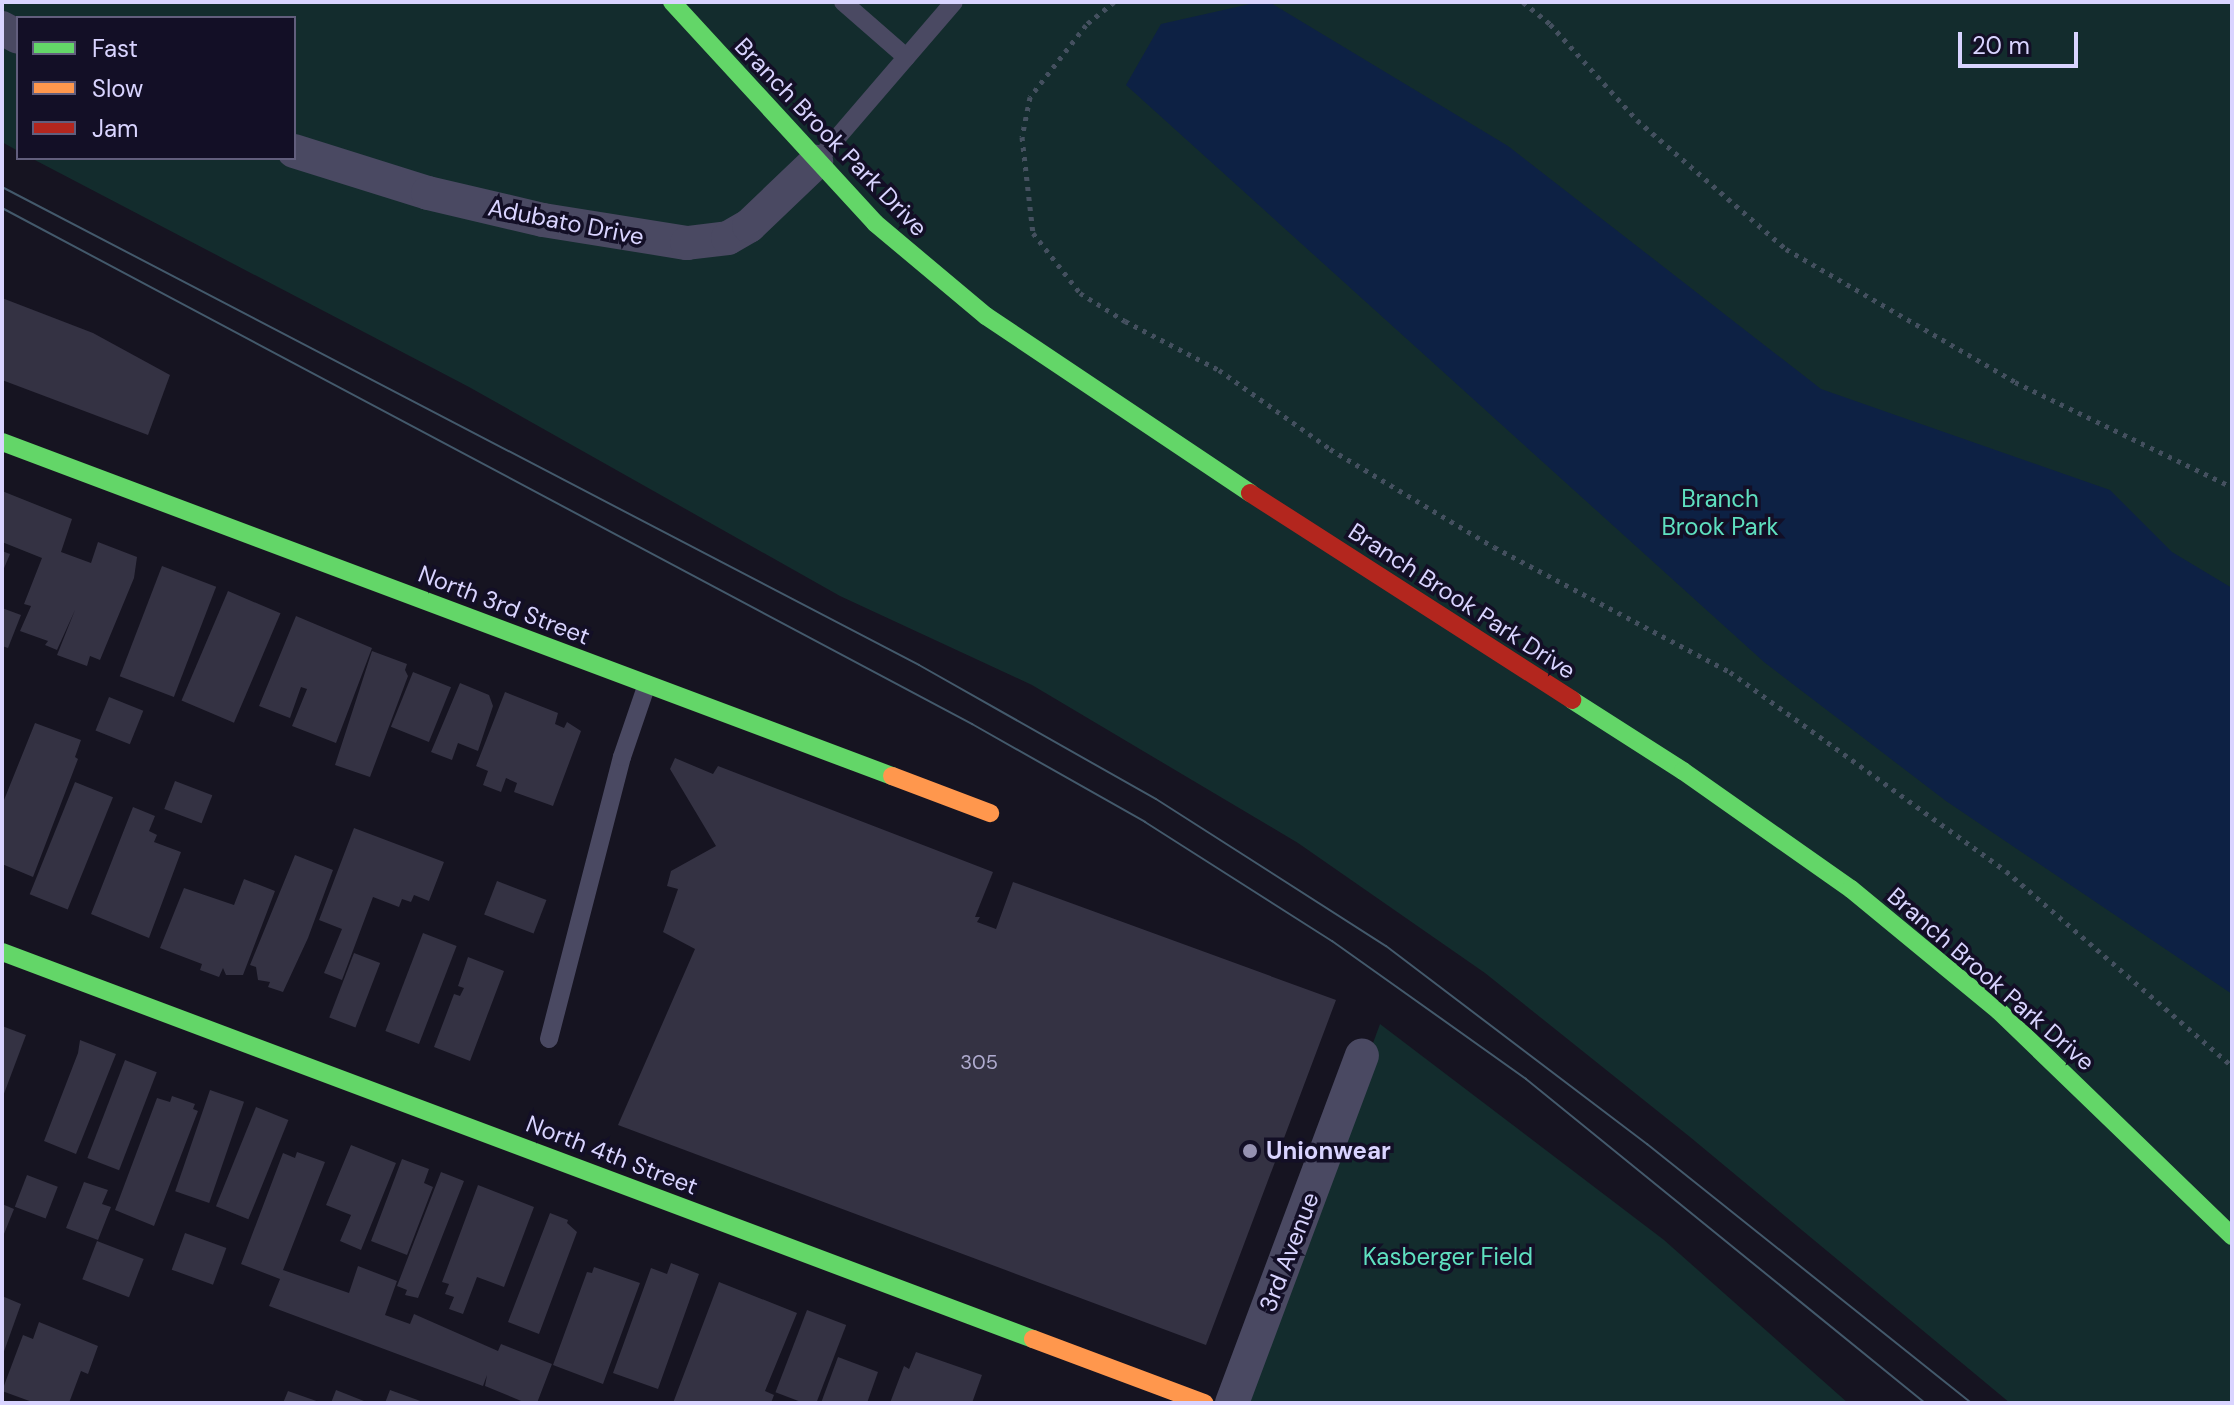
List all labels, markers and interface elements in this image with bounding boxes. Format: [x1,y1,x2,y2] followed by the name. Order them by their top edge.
[16,16,296,160] legend
[1962,16,2082,66] scale bar
[1972,30,2030,61] text: 20 m
[729,32,933,242] street label: Branch Brook Park Drive
[92,33,138,64] text: Fast
[92,73,143,104] text: Slow
[92,113,138,144] text: Jam
[486,193,646,251] street label: Adubato Drive
[1661,485,1779,541] park label: Branch Brook Park
[1343,517,1581,685] street label: Branch Brook Park Drive
[414,559,594,651] street label: North 3rd Street
[1882,881,2100,1077] street label: Branch Brook Park Drive
[960,1050,998,1074] house number: 305
[522,1109,702,1201] street label: North 4th Street
[1266,1137,1391,1165] place label: Unionwear
[1241,1142,1259,1160] marker: Unionwear
[1253,1188,1325,1316] street label: 3rd Avenue
[1363,1243,1533,1271] park label: Kasberger Field

